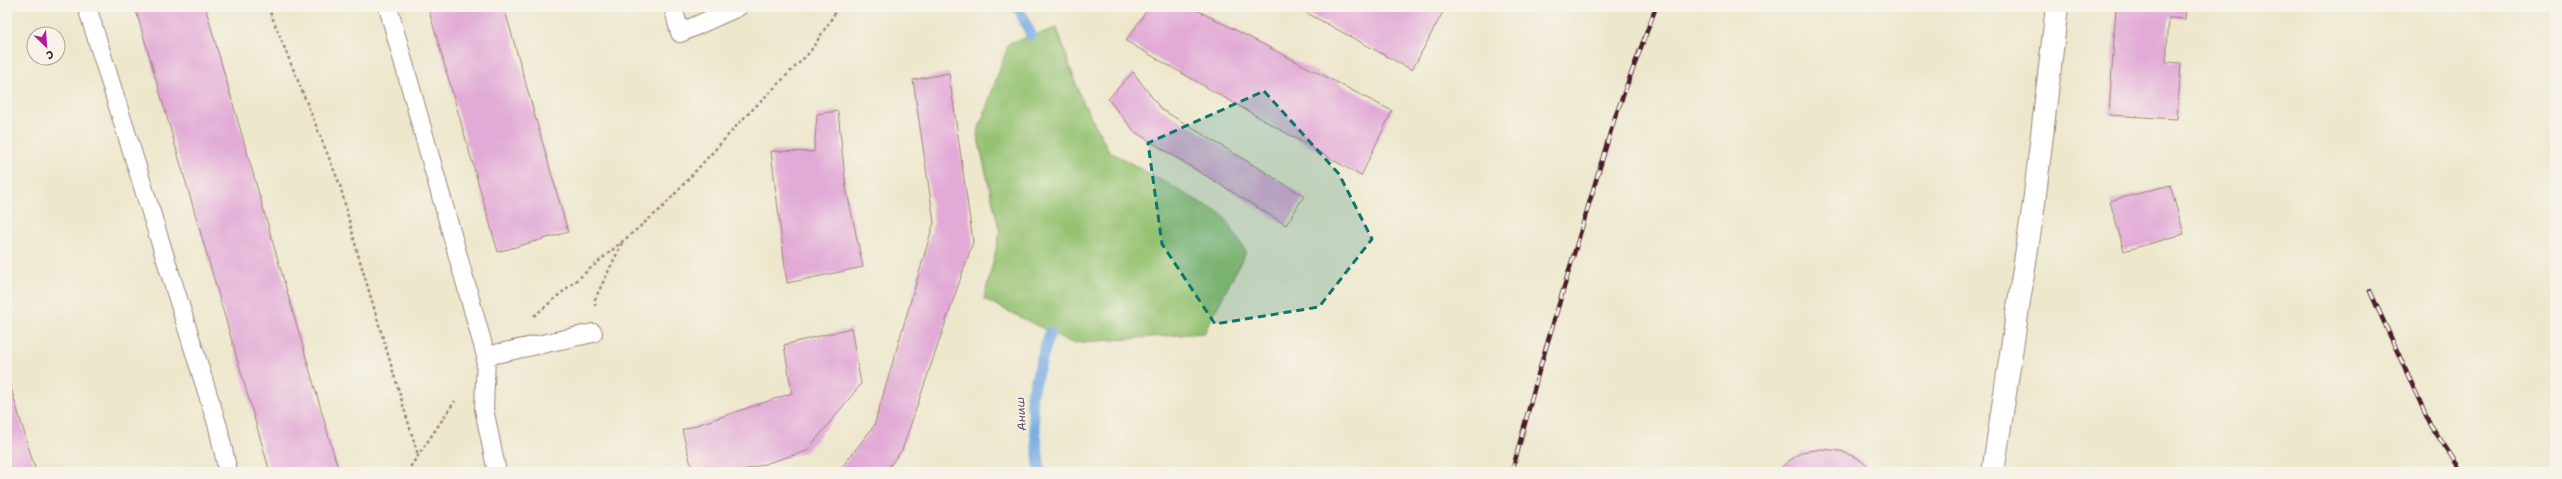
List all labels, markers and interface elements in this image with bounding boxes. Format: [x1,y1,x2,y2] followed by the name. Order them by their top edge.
[26,26,66,66] north arrow
[44,46,56,63] text: С
[1012,396,1030,432] water label: Аниш

